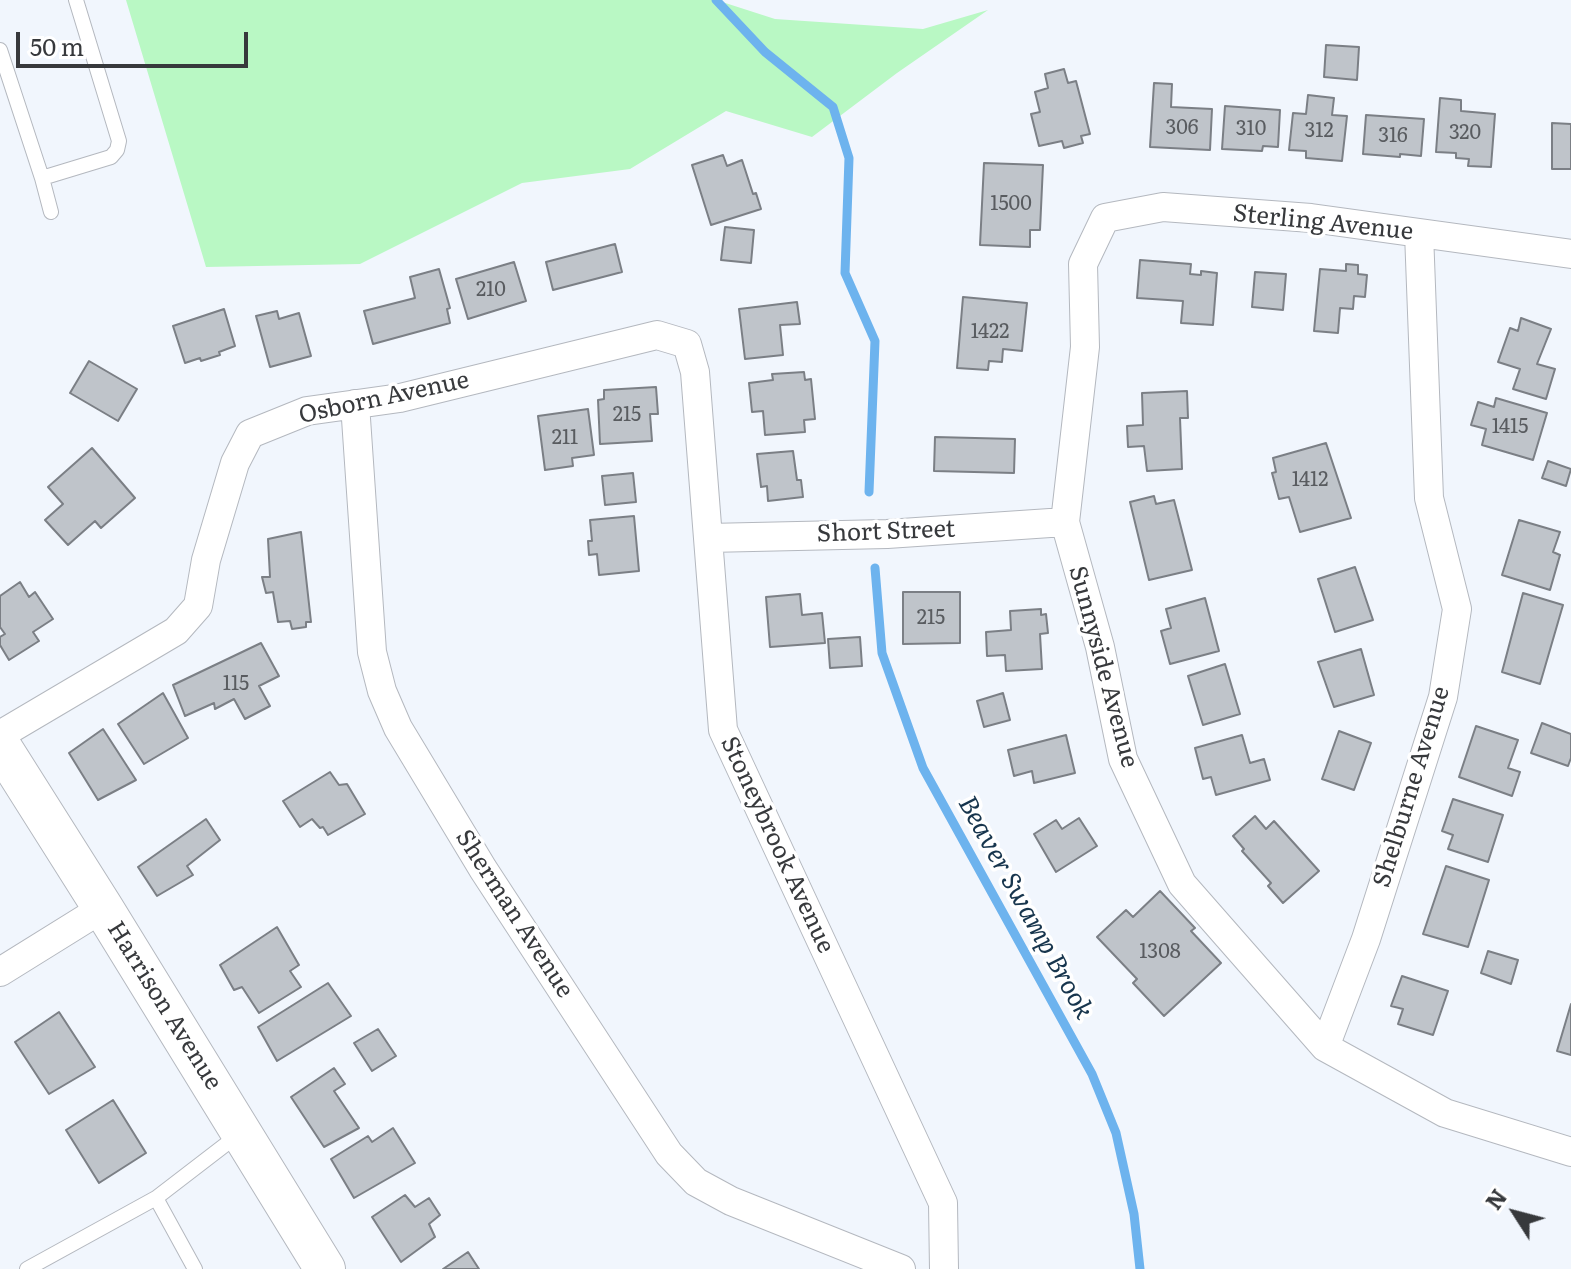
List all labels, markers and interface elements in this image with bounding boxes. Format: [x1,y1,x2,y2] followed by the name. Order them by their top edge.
[20,16,252,66] scale bar
[30,28,84,63] text: 50 m
[1165,116,1199,140] house number: 306
[1236,117,1266,141] house number: 310
[1304,119,1334,143] house number: 312
[1449,121,1481,145] house number: 320
[1378,124,1408,148] house number: 316
[990,192,1032,216] house number: 1500
[1231,199,1415,247] street label: Sterling Avenue
[476,278,506,302] house number: 210
[971,320,1009,344] house number: 1422
[296,366,472,430] street label: Osborn Avenue
[613,403,641,427] house number: 215
[1492,415,1528,439] house number: 1415
[552,426,578,450] house number: 211
[1292,468,1328,492] house number: 1412
[816,515,956,549] street label: Short Street
[1062,563,1144,771] street label: Sunnyside Avenue
[917,606,945,630] house number: 215
[223,672,249,696] house number: 115
[1368,683,1456,891] street label: Shelburne Avenue
[714,732,840,958] street label: Stoneybrook Avenue
[951,791,1099,1025] water label: Beaver Swamp Brook
[449,825,579,1003] street label: Sherman Avenue
[101,916,227,1096] street label: Harrison Avenue
[1139,940,1181,964] house number: 1308
[1475,1173,1555,1253] north arrow
[1476,1181,1514,1216] text: N

